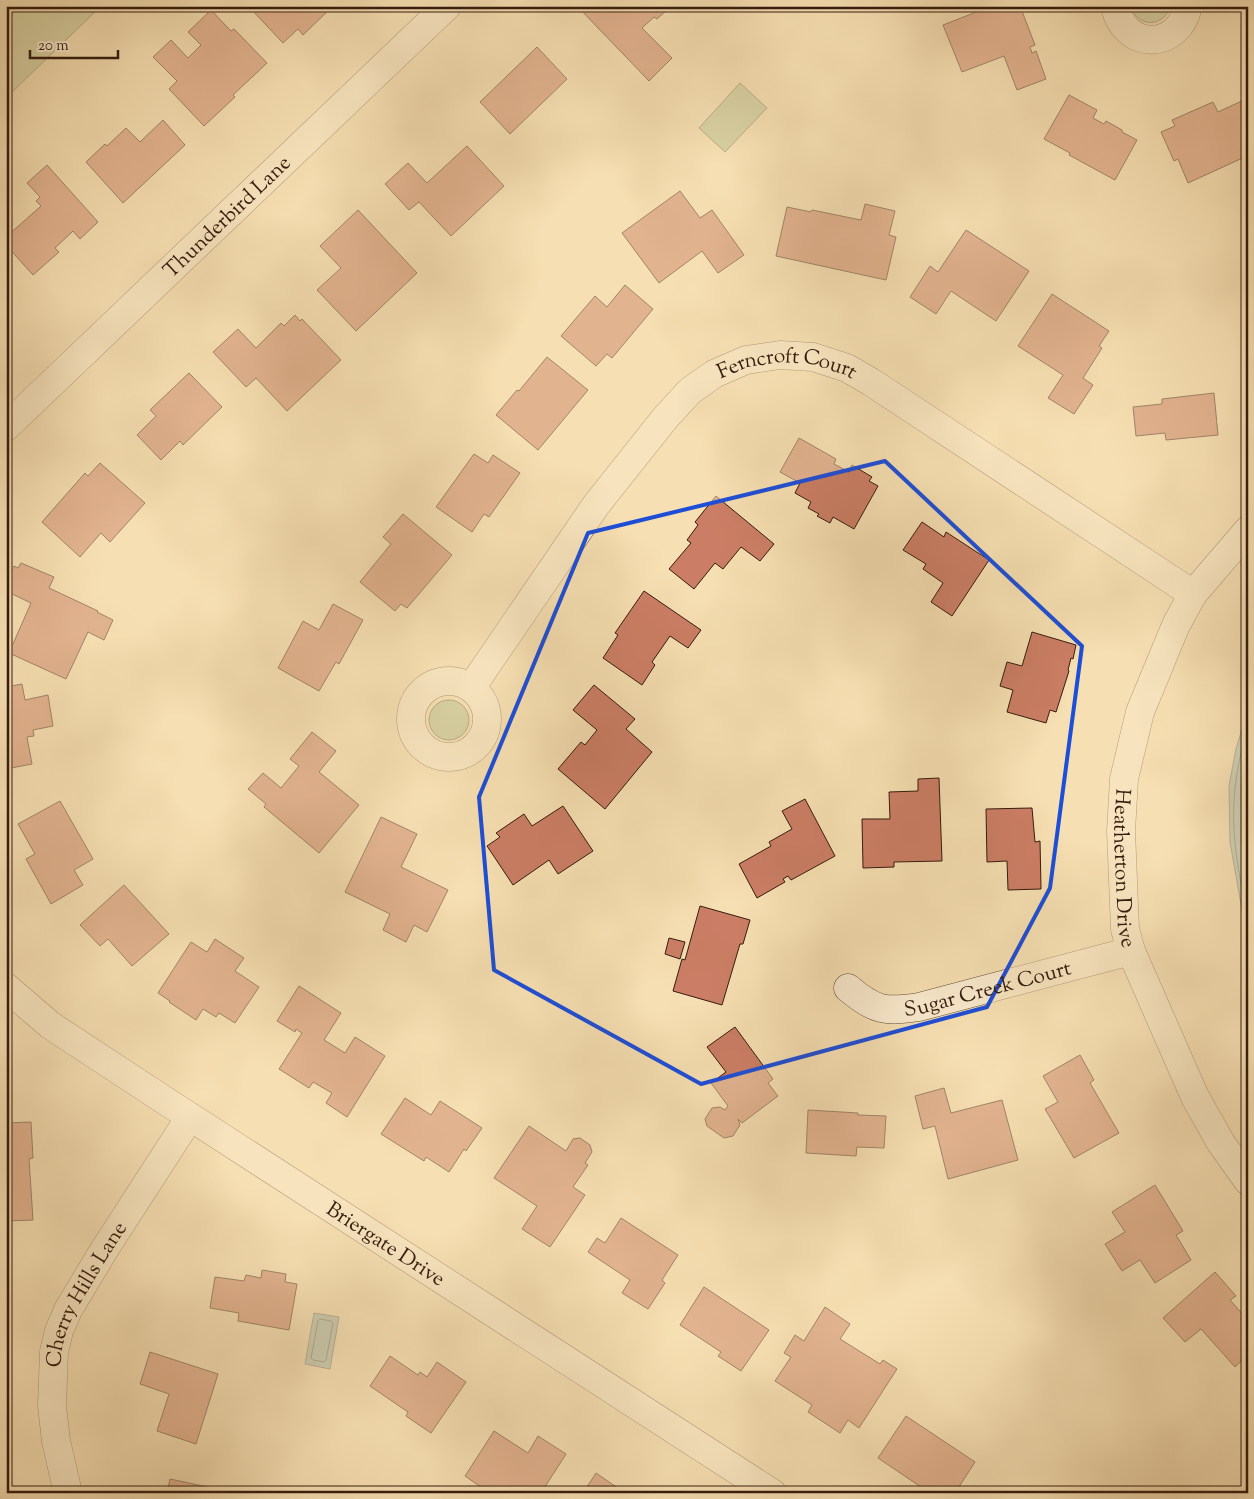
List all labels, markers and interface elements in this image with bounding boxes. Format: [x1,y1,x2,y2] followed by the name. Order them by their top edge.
[30,28,118,60] scale bar
[38,36,69,57] text: 20 m
[157,150,298,286] street label: Thunderbird Lane
[713,341,862,388] street label: Ferncroft Court
[1104,788,1142,951] street label: Heatherton Drive
[902,954,1075,1026] street label: Sugar Creek Court
[320,1196,450,1295] street label: Briergate Drive
[40,1217,135,1368] street label: Cherry Hills Lane

